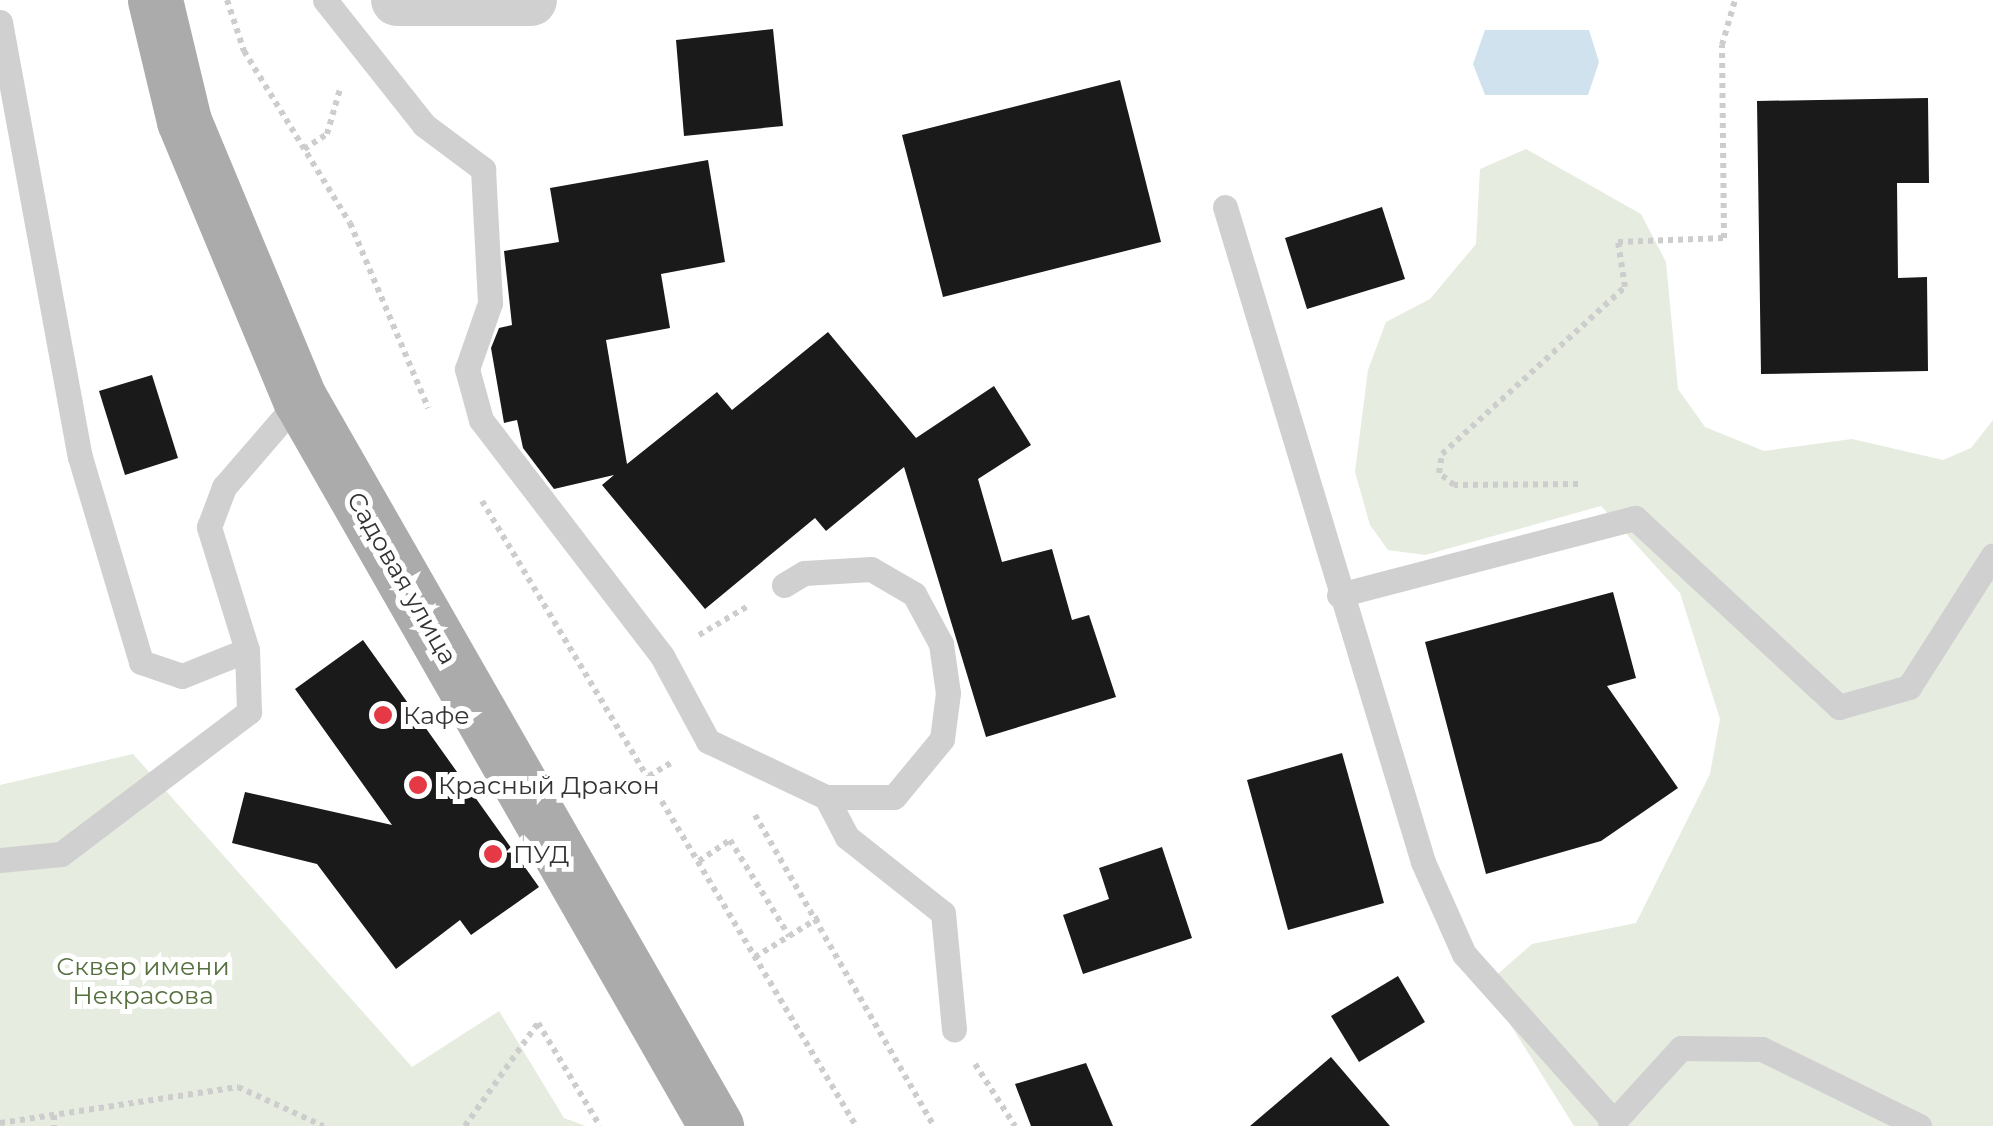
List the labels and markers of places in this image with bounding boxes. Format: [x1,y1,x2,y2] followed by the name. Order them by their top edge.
[403,700,470,730] place label: Кафе
[372,704,394,726] marker: Кафе
[438,770,660,800] place label: Красный Дракон
[407,774,429,796] marker: Красный Дракон
[513,839,569,869] place label: ПУД
[482,843,504,865] marker: ПУД

